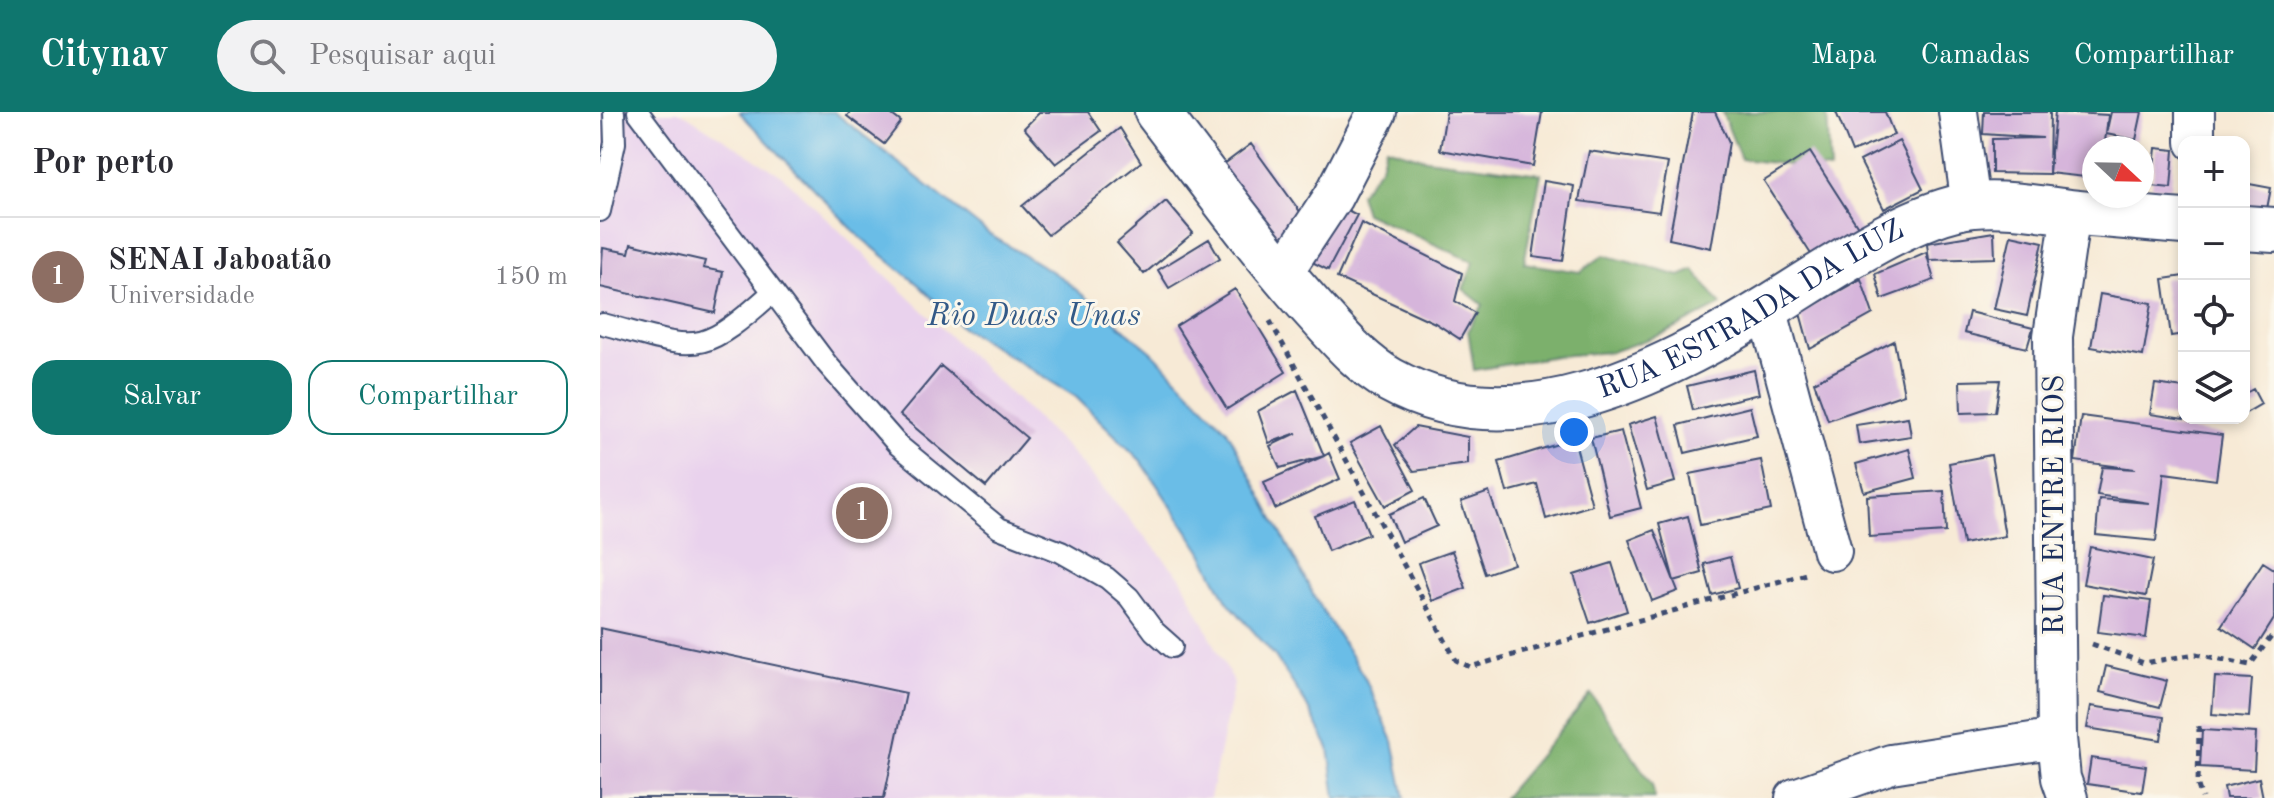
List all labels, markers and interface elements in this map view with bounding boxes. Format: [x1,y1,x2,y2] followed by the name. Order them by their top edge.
[217,20,777,92] search box
[245,34,289,78] icon: search
[40,37,169,75] text: Citynav
[309,41,496,71] text: Pesquisar aqui
[1811,42,1877,70] text: Mapa
[1921,42,2030,70] text: Camadas
[2074,42,2234,70] text: Compartilhar
[2082,136,2154,208] north arrow
[2178,136,2250,424] map controls
[2178,136,2250,208] button: +
[32,147,174,181] text: Por perto
[2178,208,2250,280] button: −
[1594,215,1909,405] street label: RUA ESTRADA DA LUZ
[108,246,332,276] text: SENAI Jaboatão
[50,264,66,290] text: 1
[495,264,568,290] text: 150 m
[2178,280,2250,352] button: locate
[108,283,255,309] text: Universidade
[926,301,1141,333] water label: Rio Duas Unas
[2178,352,2250,424] button: layers
[32,360,292,435] button: Salvar
[308,360,568,435] button: Compartilhar
[2040,375,2070,635] street label: RUA ENTRE RIOS
[1554,412,1594,452] your location
[836,483,888,543] pin: 1

